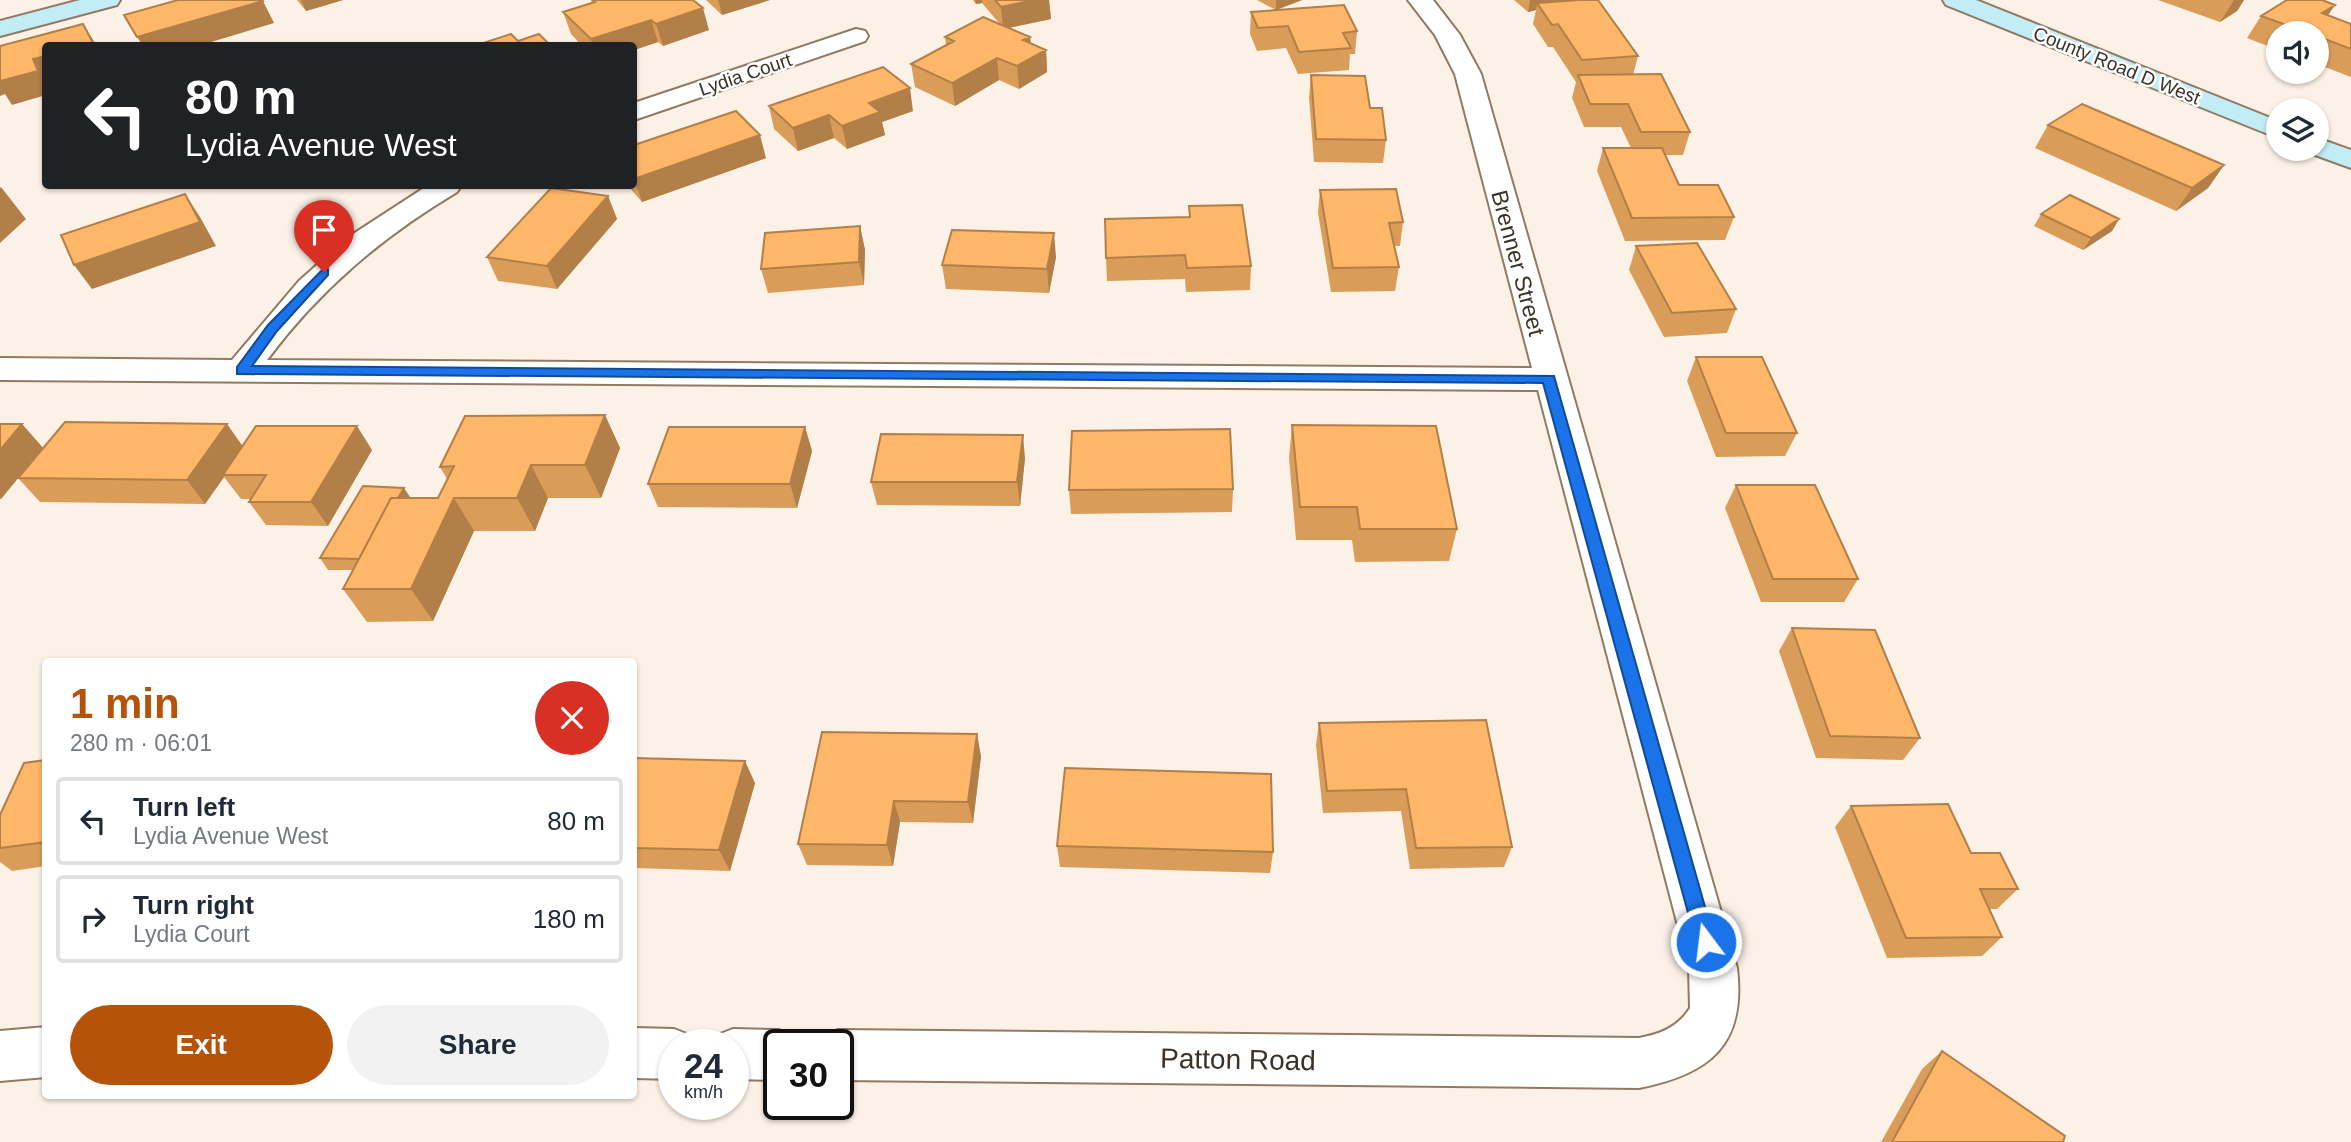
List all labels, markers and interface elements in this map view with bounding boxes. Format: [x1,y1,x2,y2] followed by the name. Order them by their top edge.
[2266,21,2329,161] map controls
[2266,21,2329,84] button: sound
[2030,22,2204,109] street label: County Road D West
[696,49,795,100] street label: Lydia Court
[70,70,161,161] icon: left
[185,70,297,124] text: 80 m
[2266,98,2329,161] button: layers
[185,127,457,163] text: Lydia Avenue West
[1486,187,1550,339] street label: Brenner Street
[294,200,354,272] pin
[305,211,343,249] icon: arrive
[70,680,180,727] text: 1 min
[535,681,609,755] button: close
[70,730,212,756] text: 280 m · 06:01
[133,792,235,822] text: Turn left
[74,802,112,840] icon: left
[547,806,605,836] text: 80 m
[133,823,328,849] text: Lydia Avenue West
[133,890,254,920] text: Turn right
[74,900,112,938] icon: right
[533,904,605,934] text: 180 m
[1669,905,1743,979] position arrow
[133,921,250,947] text: Lydia Court
[70,1005,333,1085] button: Exit
[347,1005,609,1085] button: Share
[763,1029,854,1120] speed limit sign: 30
[1160,1043,1316,1076] street label: Patton Road
[684,1046,723,1085] text: 24
[684,1082,723,1102] text: km/h

